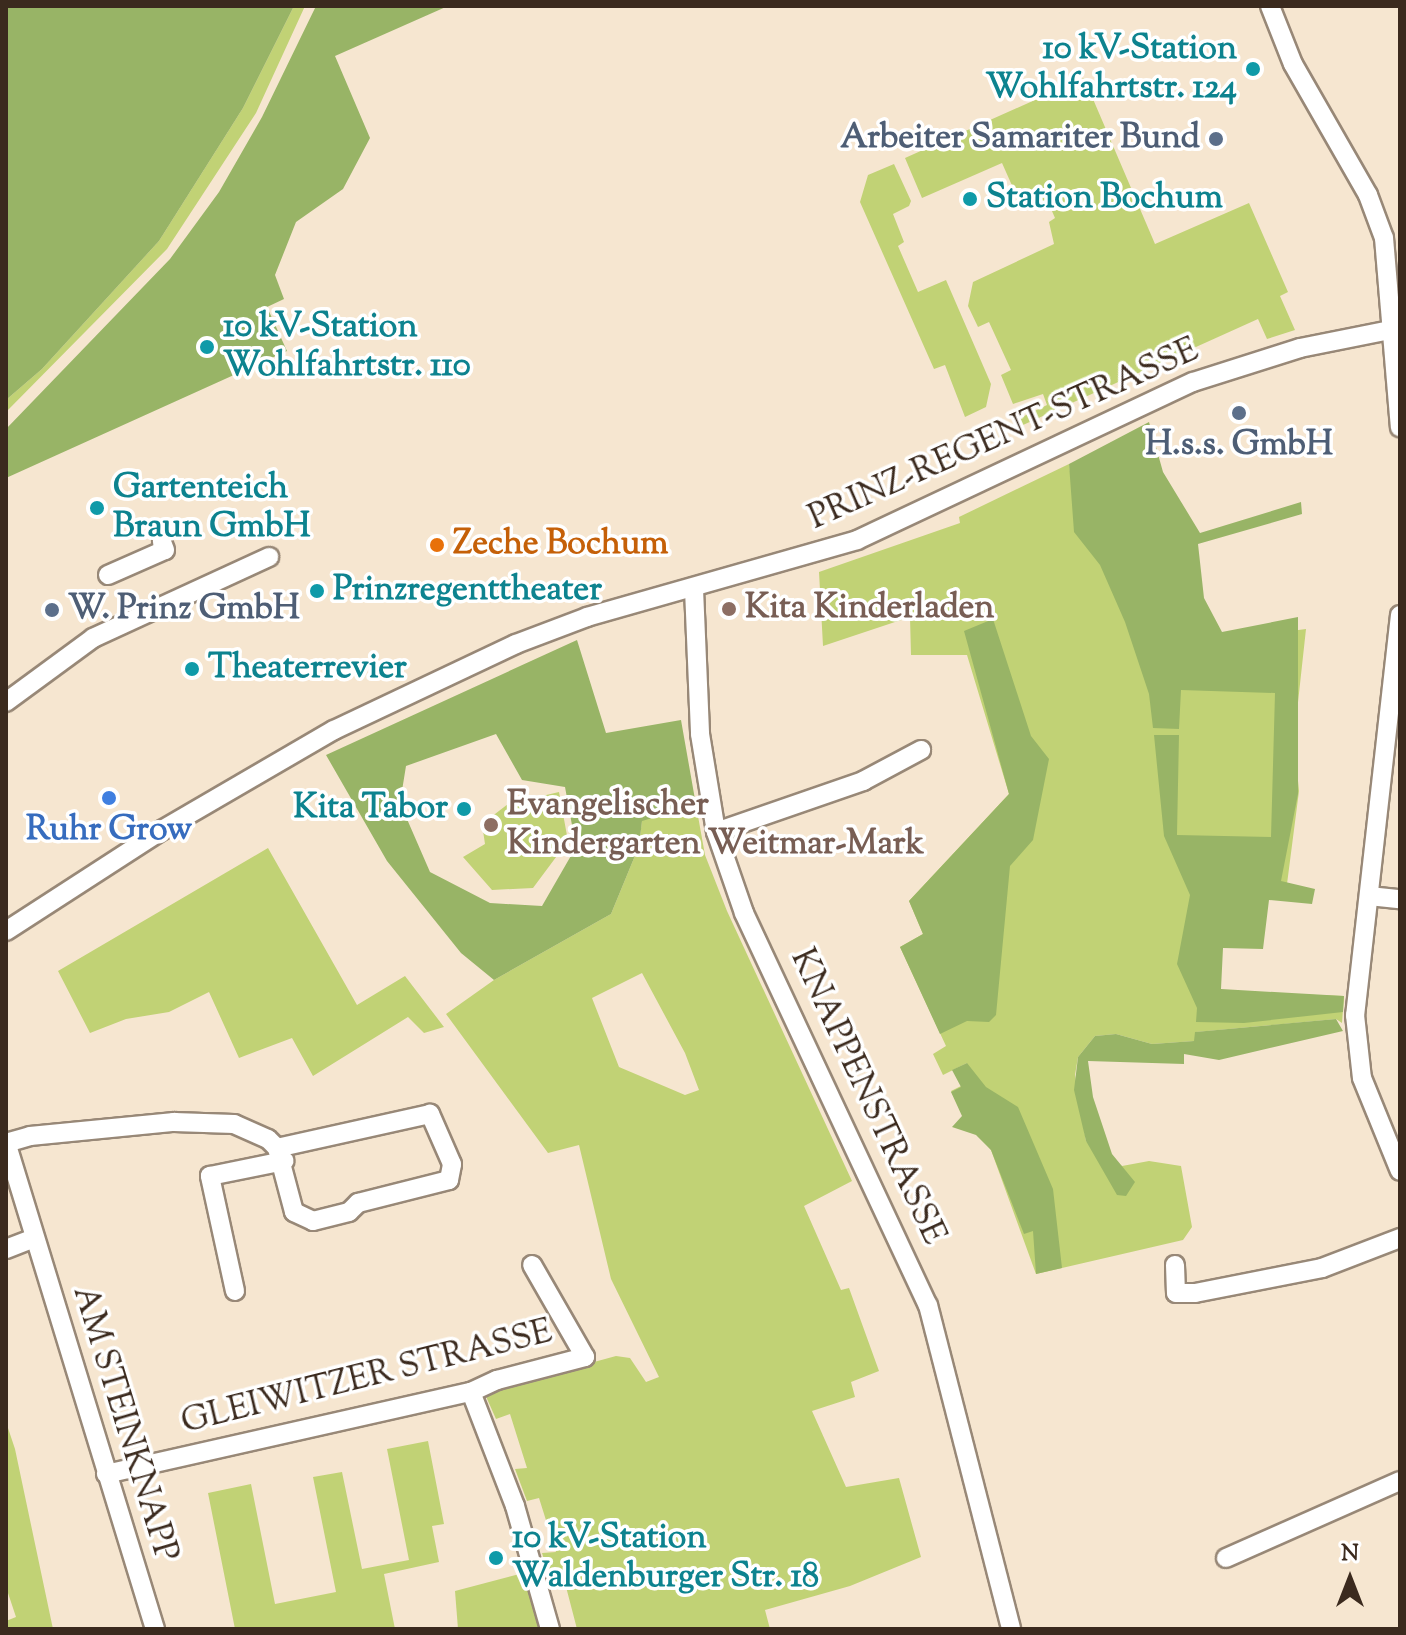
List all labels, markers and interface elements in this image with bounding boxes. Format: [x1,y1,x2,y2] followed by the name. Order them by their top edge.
[985,29,1237,108] place label: 10 kV-Station Wohlfahrtstr. 124
[1244,60,1262,78] marker: 10 kV-Station Wohlfahrtstr. 124
[840,119,1200,159] place label: Arbeiter Samariter Bund
[1207,130,1225,148] marker: Arbeiter Samariter Bund
[986,179,1223,219] place label: Station Bochum
[961,190,979,208] marker: Station Bochum
[223,307,471,386] place label: 10 kV-Station Wohlfahrtstr. 110
[803,330,1205,540] street label: PRINZ-REGENT-STRASSE
[198,338,216,356] marker: 10 kV-Station Wohlfahrtstr. 110
[1230,404,1248,422] marker: H.s.s. GmbH
[1145,426,1333,466] place label: H.s.s. GmbH
[113,468,310,548] place label: Gartenteich Braun GmbH
[88,499,106,517] marker: Gartenteich Braun GmbH
[453,525,668,565] place label: Zeche Bochum
[428,536,446,554] marker: Zeche Bochum
[333,571,602,611] place label: Prinzregenttheater
[308,582,326,600] marker: Prinzregenttheater
[745,589,994,629] place label: Kita Kinderladen
[68,590,300,630] place label: W. Prinz GmbH
[720,600,738,618] marker: Kita Kinderladen
[43,601,61,619] marker: W. Prinz GmbH
[208,649,407,689] place label: Theaterrevier
[183,660,201,678] marker: Theaterrevier
[507,785,924,864] place label: Evangelischer Kindergarten Weitmar-Mark
[100,789,118,807] marker: Ruhr Grow
[293,789,448,829] place label: Kita Tabor
[455,800,473,818] marker: Kita Tabor
[26,811,192,851] place label: Ruhr Grow
[482,816,500,834] marker: Evangelischer Kindergarten Weitmar-Mark
[781,943,953,1251] street label: KNAPPENSTRASSE
[63,1281,185,1567] street label: AM STEINKNAPP
[177,1312,557,1444] street label: GLEIWITZER STRASSE
[512,1518,819,1598] place label: 10 kV-Station Waldenburger Str. 18
[1310,1539,1390,1619] north arrow
[1341,1539,1359,1571] text: N
[487,1549,505,1567] marker: 10 kV-Station Waldenburger Str. 18

